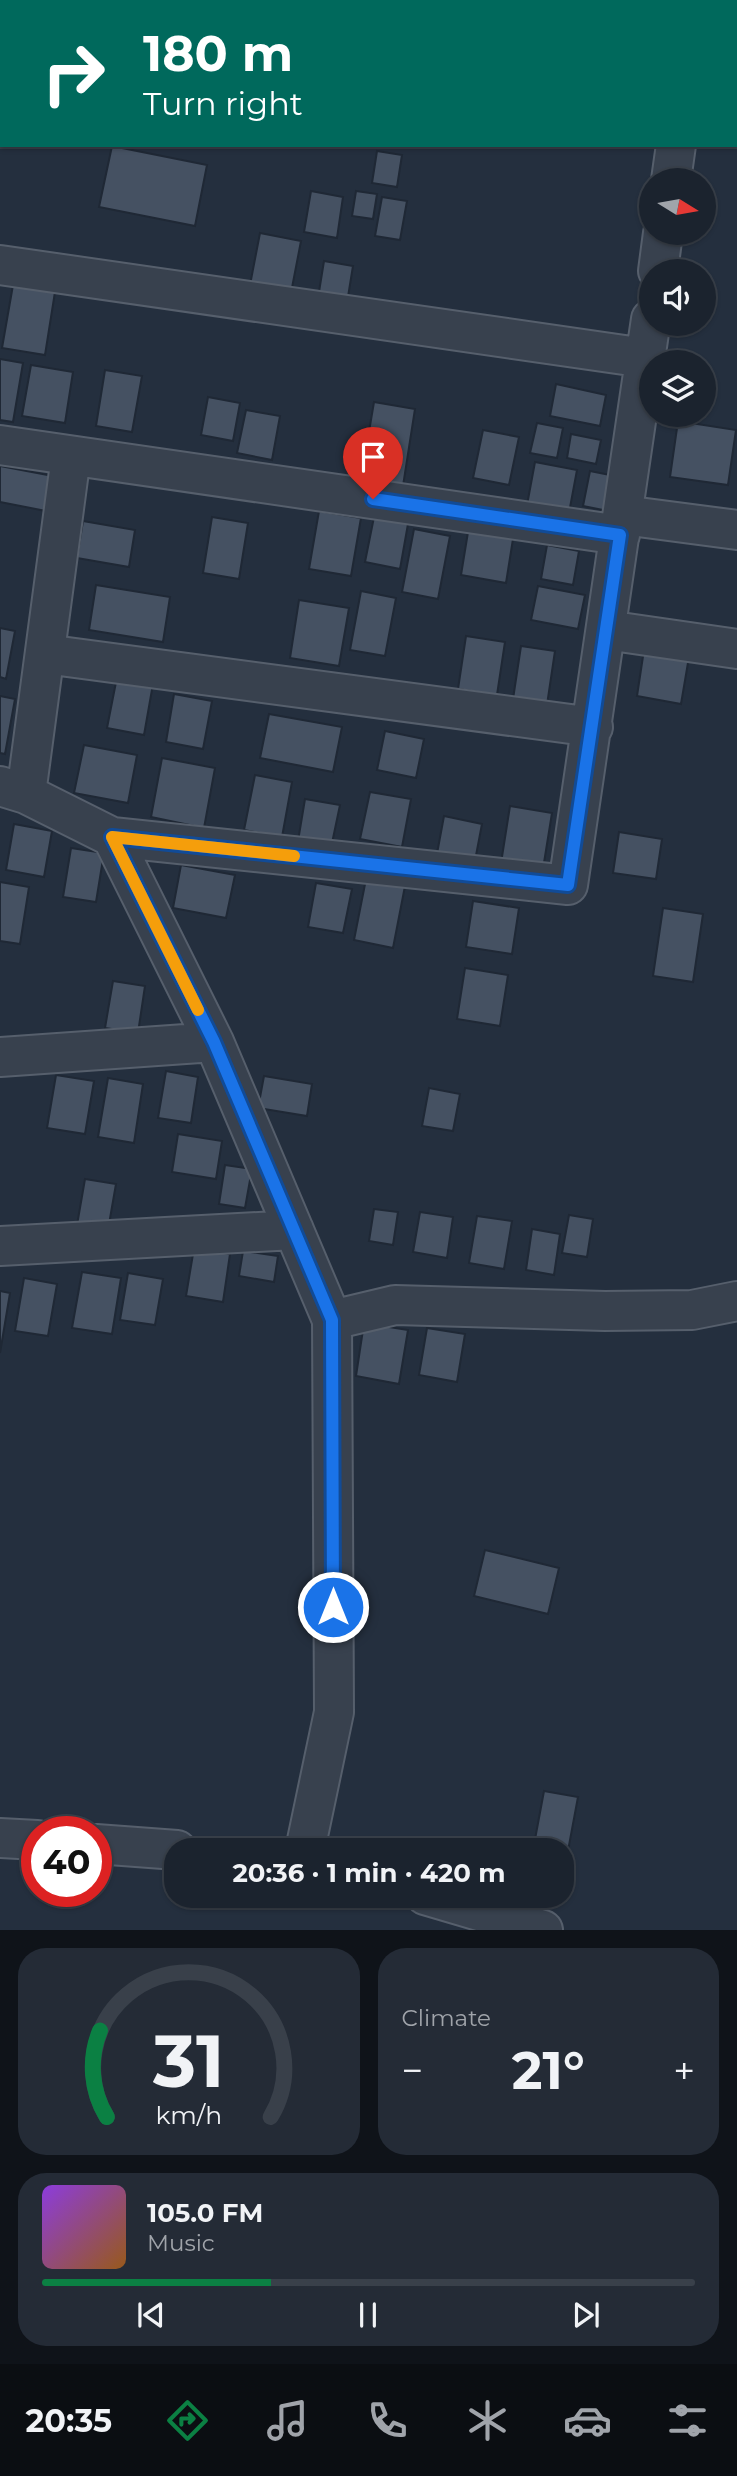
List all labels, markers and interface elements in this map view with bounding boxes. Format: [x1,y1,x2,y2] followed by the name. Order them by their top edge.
[143,24,293,83] text: 180 m
[28,28,119,119] icon: right
[143,84,303,123] text: Turn right
[639,168,716,245] north arrow
[639,168,716,427] map controls
[639,259,716,336] button: sound
[639,350,716,427] button: layers
[343,427,403,499] pin
[354,438,392,476] icon: arrive
[296,1570,370,1644] position arrow
[21,1816,112,1907] speed limit sign: 40
[232,1857,506,1889] text: 20:36 · 1 min · 420 m
[402,2004,491,2032] text: Climate
[152,2018,225,2106] text: 31
[512,2039,585,2102] text: 21°
[402,2047,423,2094] text: −
[673,2047,695,2094] text: +
[155,2100,222,2130] text: km/h
[147,2197,263,2229] text: 105.0 FM
[147,2229,215,2257] text: Music
[132,2296,170,2334] icon: previous
[349,2296,387,2334] icon: pause
[567,2296,605,2334] icon: next
[163,2396,212,2445] icon: directions
[263,2396,312,2445] icon: music
[363,2396,412,2445] icon: phone
[463,2396,512,2445] icon: climate
[563,2396,612,2445] icon: car
[663,2396,712,2445] icon: filters
[25,2401,112,2440] text: 20:35

